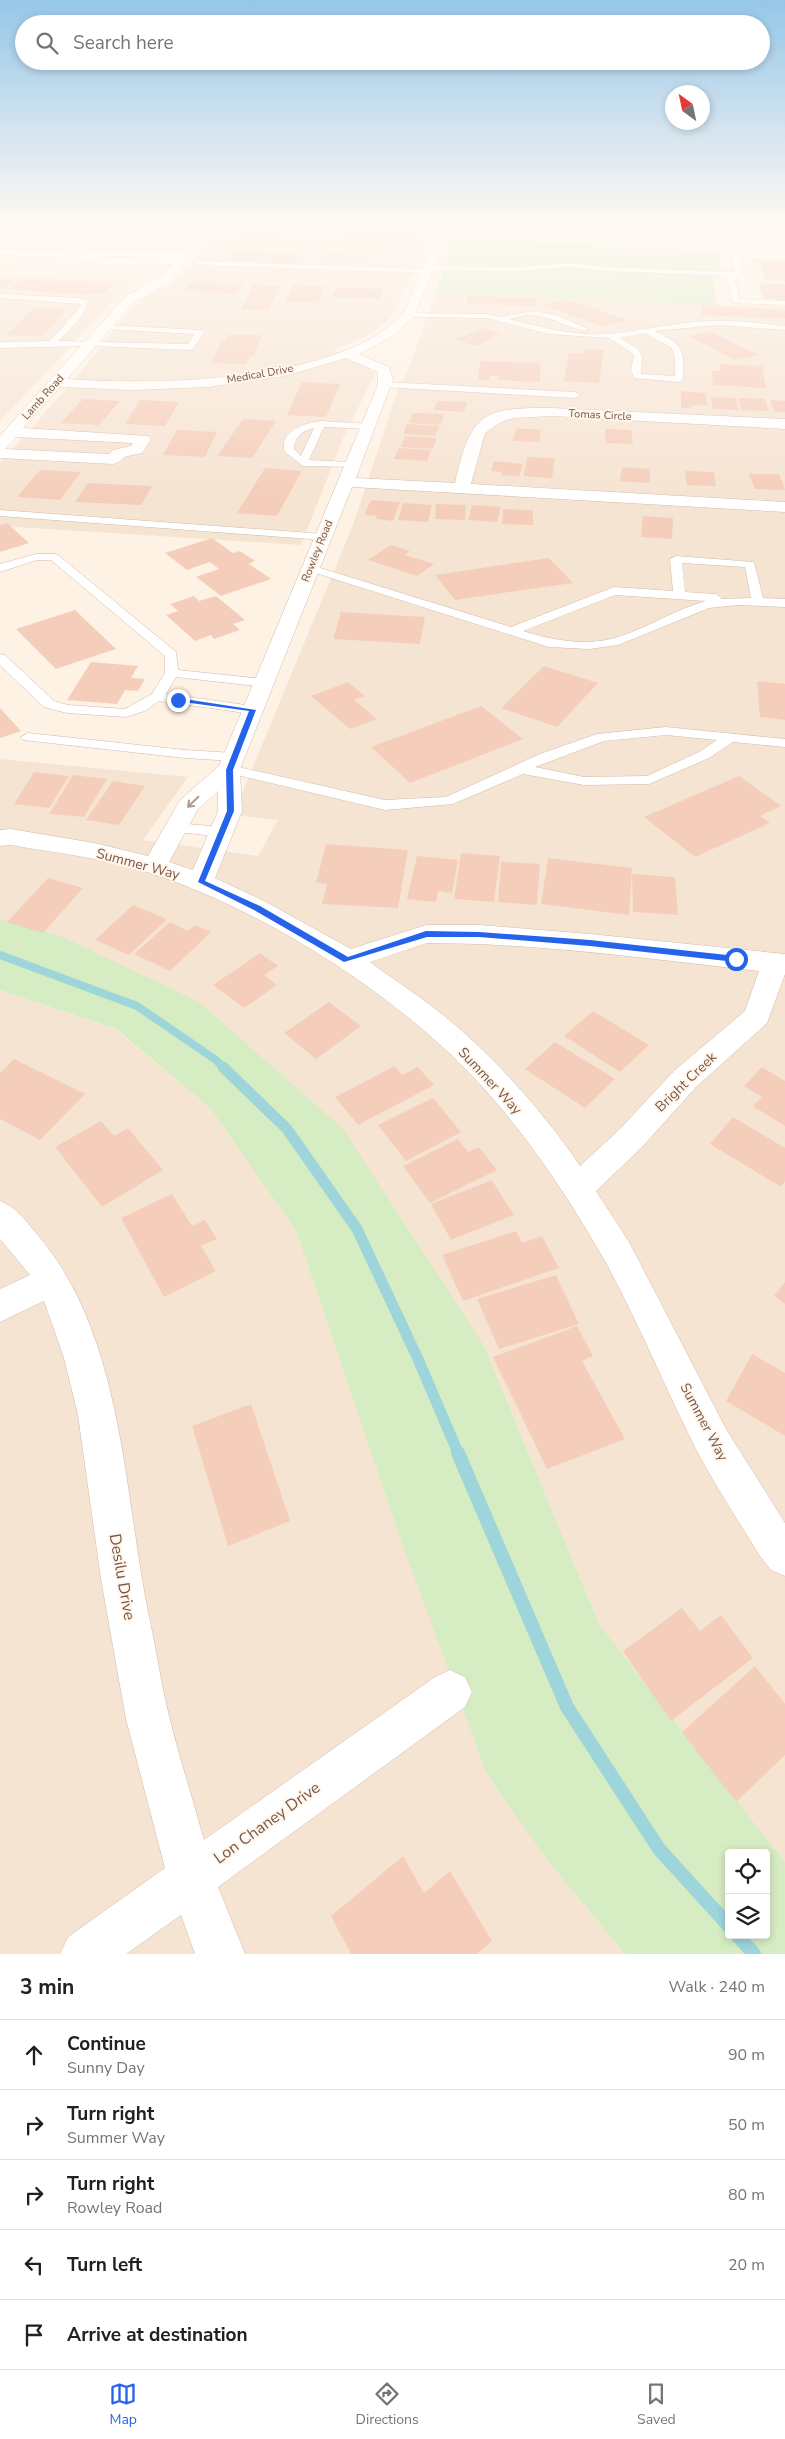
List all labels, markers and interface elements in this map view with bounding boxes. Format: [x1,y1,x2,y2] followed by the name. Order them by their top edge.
[15,15,770,70] search box
[33,29,61,57] icon: search
[73,30,174,56] text: Search here
[665,85,710,130] north arrow
[226,361,295,387] street label: Medical Drive
[19,371,67,423] street label: Lamb Road
[568,406,632,424] street label: Tomas Circle
[298,518,336,584] street label: Rowley Road
[167,689,190,712] route end
[186,796,199,808] one-way arrow
[94,844,183,884] street label: Summer Way
[725,948,748,971] route start
[454,1043,527,1119] street label: Summer Way
[651,1047,722,1116] street label: Bright Creek
[676,1380,733,1465] street label: Summer Way
[104,1532,140,1622] street label: Desilu Drive
[209,1777,325,1869] street label: Lon Chaney Drive
[725,1849,770,1939] map controls
[725,1849,770,1894] button: locate
[725,1894,770,1939] button: layers
[20,1973,74,2001] text: 3 min
[669,1976,765,1998] text: Walk · 240 m
[67,2031,146,2057] text: Continue
[20,2041,48,2069] icon: ahead
[728,2044,765,2066] text: 90 m
[67,2057,145,2079] text: Sunny Day
[67,2101,154,2127] text: Turn right
[20,2111,48,2139] icon: right
[728,2114,765,2136] text: 50 m
[67,2127,165,2149] text: Summer Way
[67,2171,154,2197] text: Turn right
[20,2181,48,2209] icon: right
[728,2184,765,2206] text: 80 m
[67,2197,162,2219] text: Rowley Road
[20,2251,48,2279] icon: left
[67,2252,142,2278] text: Turn left
[728,2254,765,2276] text: 20 m
[20,2321,48,2349] icon: arrive
[67,2322,248,2348] text: Arrive at destination
[109,2380,137,2429] tab: Map
[356,2380,419,2429] tab: Directions
[637,2380,676,2429] tab: Saved

